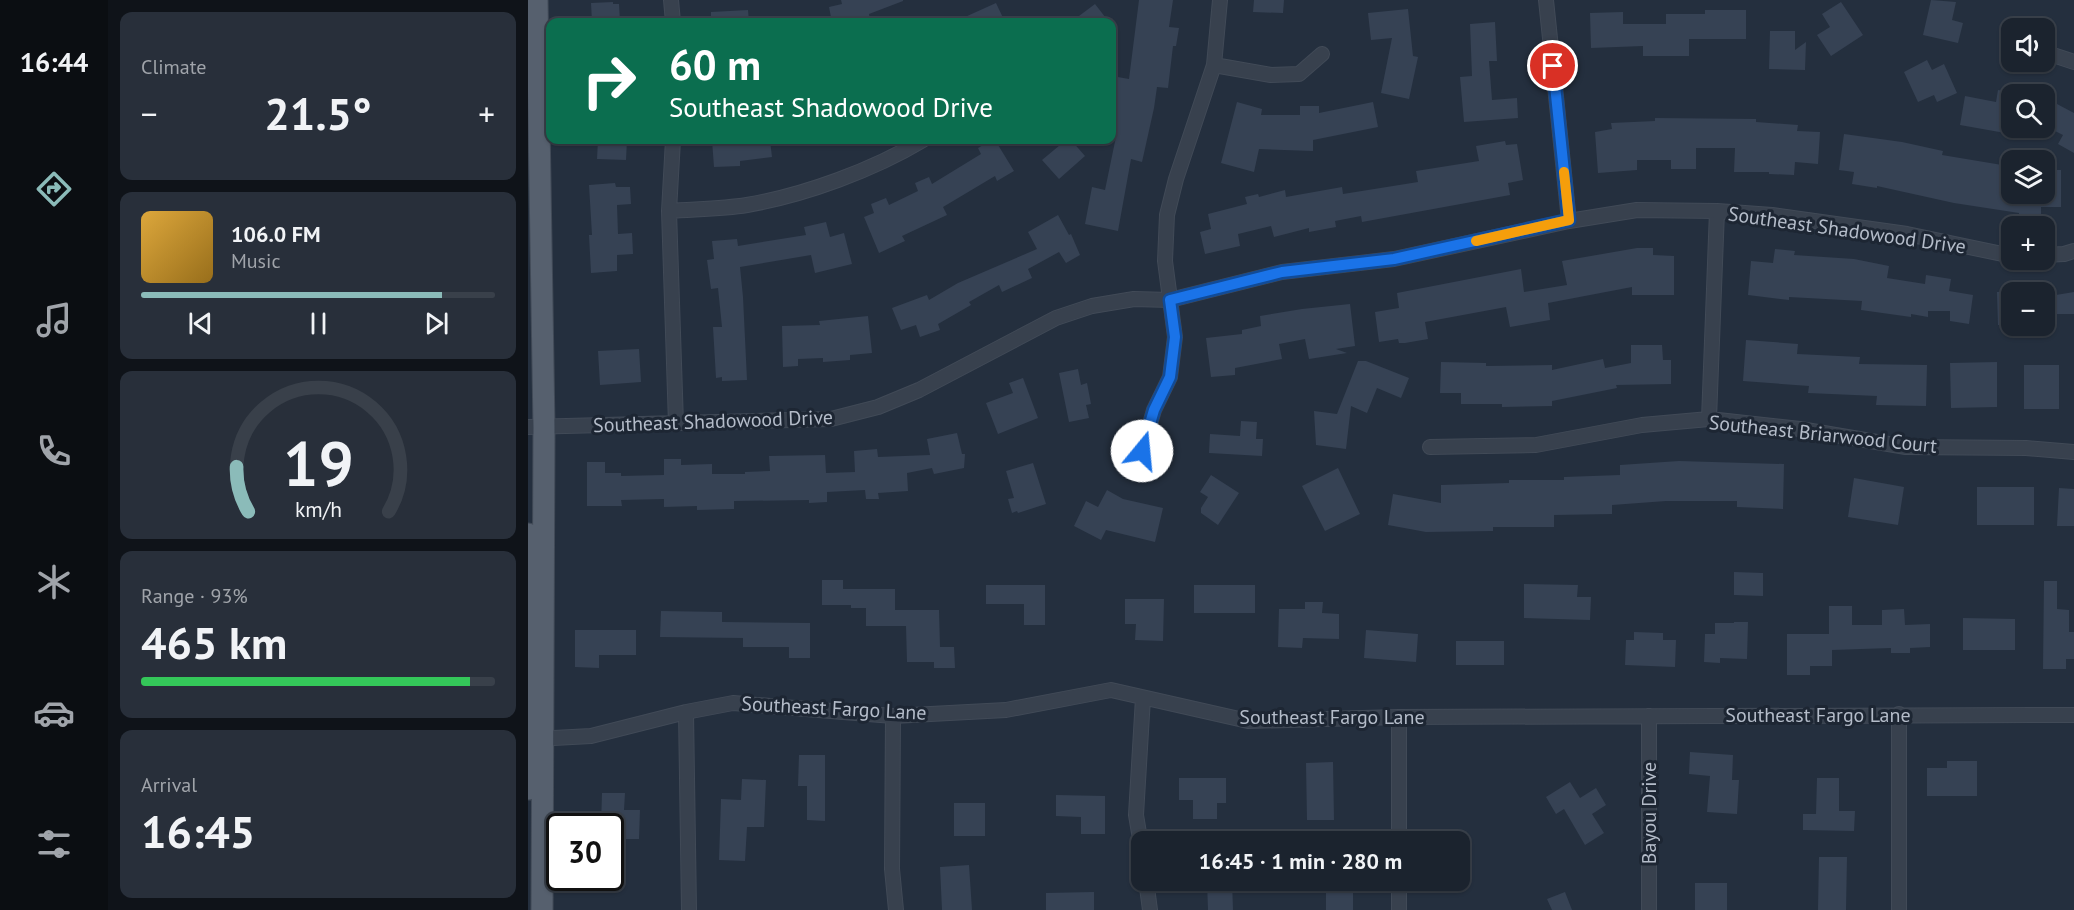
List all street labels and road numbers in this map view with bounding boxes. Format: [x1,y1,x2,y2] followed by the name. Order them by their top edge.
[1726,200,1968,260] street label: Southeast Shadowood Drive
[593,404,833,438] street label: Southeast Shadowood Drive
[1708,409,1939,459] street label: Southeast Briarwood Court
[741,690,927,726] street label: Southeast Fargo Lane
[1725,702,1911,728] street label: Southeast Fargo Lane
[1239,704,1425,730] street label: Southeast Fargo Lane
[1636,762,1662,864] street label: Bayou Drive

